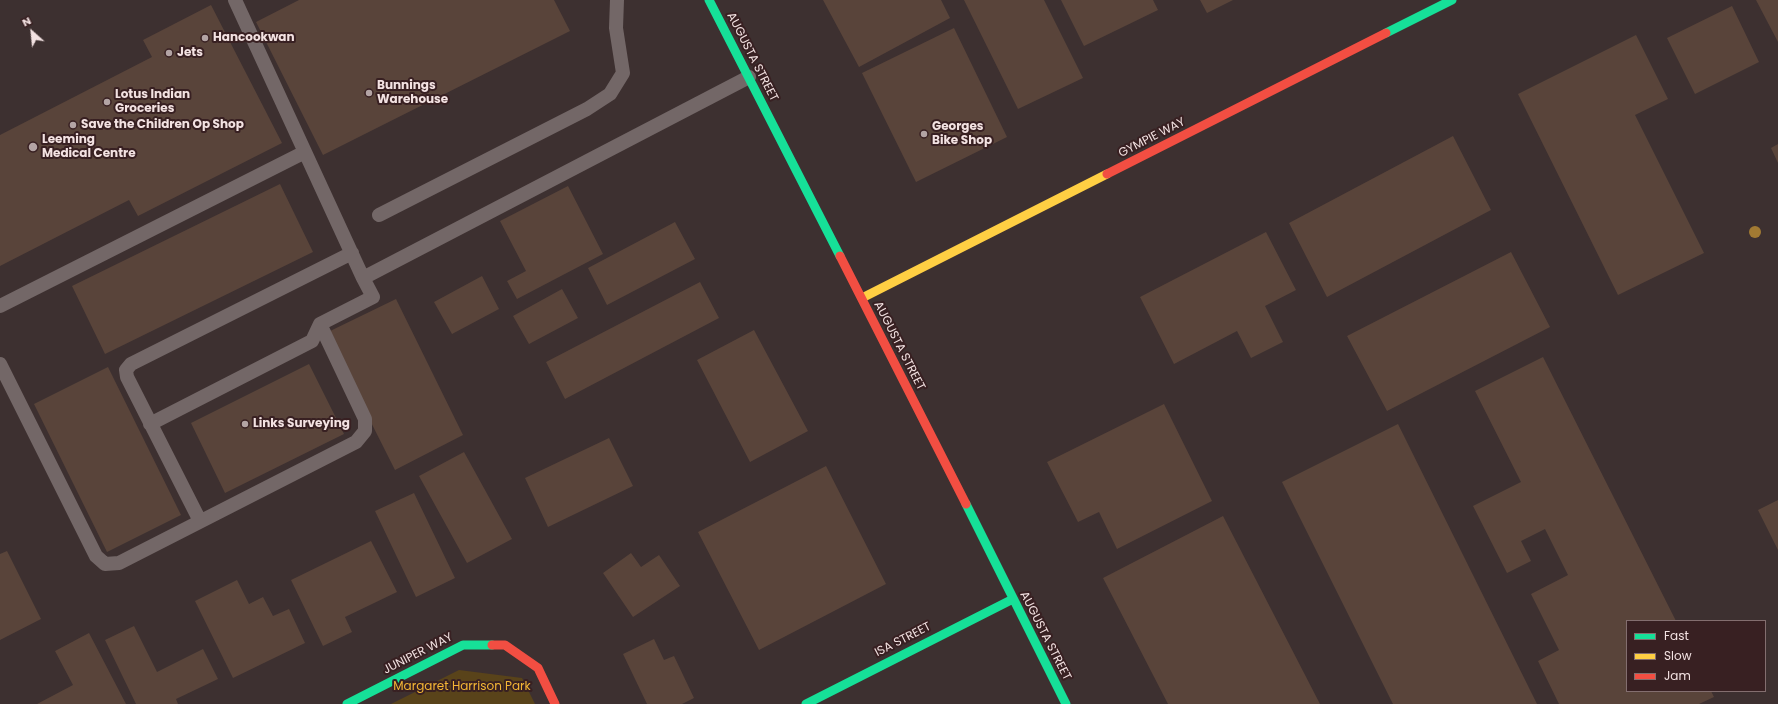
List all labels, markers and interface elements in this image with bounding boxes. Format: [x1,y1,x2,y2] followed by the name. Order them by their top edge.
[723,10,781,104] street label: AUGUSTA STREET
[12,12,52,52] north arrow
[19,12,34,30] text: N
[213,31,295,45] place label: Hancookwan
[200,33,210,43] marker: Hancookwan
[177,46,203,60] place label: Jets
[164,48,174,58] marker: Jets
[377,79,448,107] place label: Bunnings Warehouse
[115,88,190,116] place label: Lotus Indian Groceries
[364,88,374,98] marker: Bunnings Warehouse
[102,97,112,107] marker: Lotus Indian Groceries
[1116,115,1188,161] street label: GYMPIE WAY
[81,118,244,132] place label: Save the Children Op Shop
[68,120,78,130] marker: Save the Children Op Shop
[932,120,992,148] place label: Georges Bike Shop
[919,129,929,139] marker: Georges Bike Shop
[42,133,136,161] place label: Leeming Medical Centre
[27,141,39,153] marker: Leeming Medical Centre
[870,299,928,393] street label: AUGUSTA STREET
[253,417,350,431] place label: Links Surveying
[240,419,250,429] marker: Links Surveying
[1016,589,1074,683] street label: AUGUSTA STREET
[873,620,933,660] street label: ISA STREET
[1626,620,1766,692] legend
[1664,627,1689,644] text: Fast
[381,630,455,678] street label: JUNIPER WAY
[1664,647,1692,664] text: Slow
[1664,667,1691,684] text: Jam
[393,680,531,694] park label: Margaret Harrison Park

